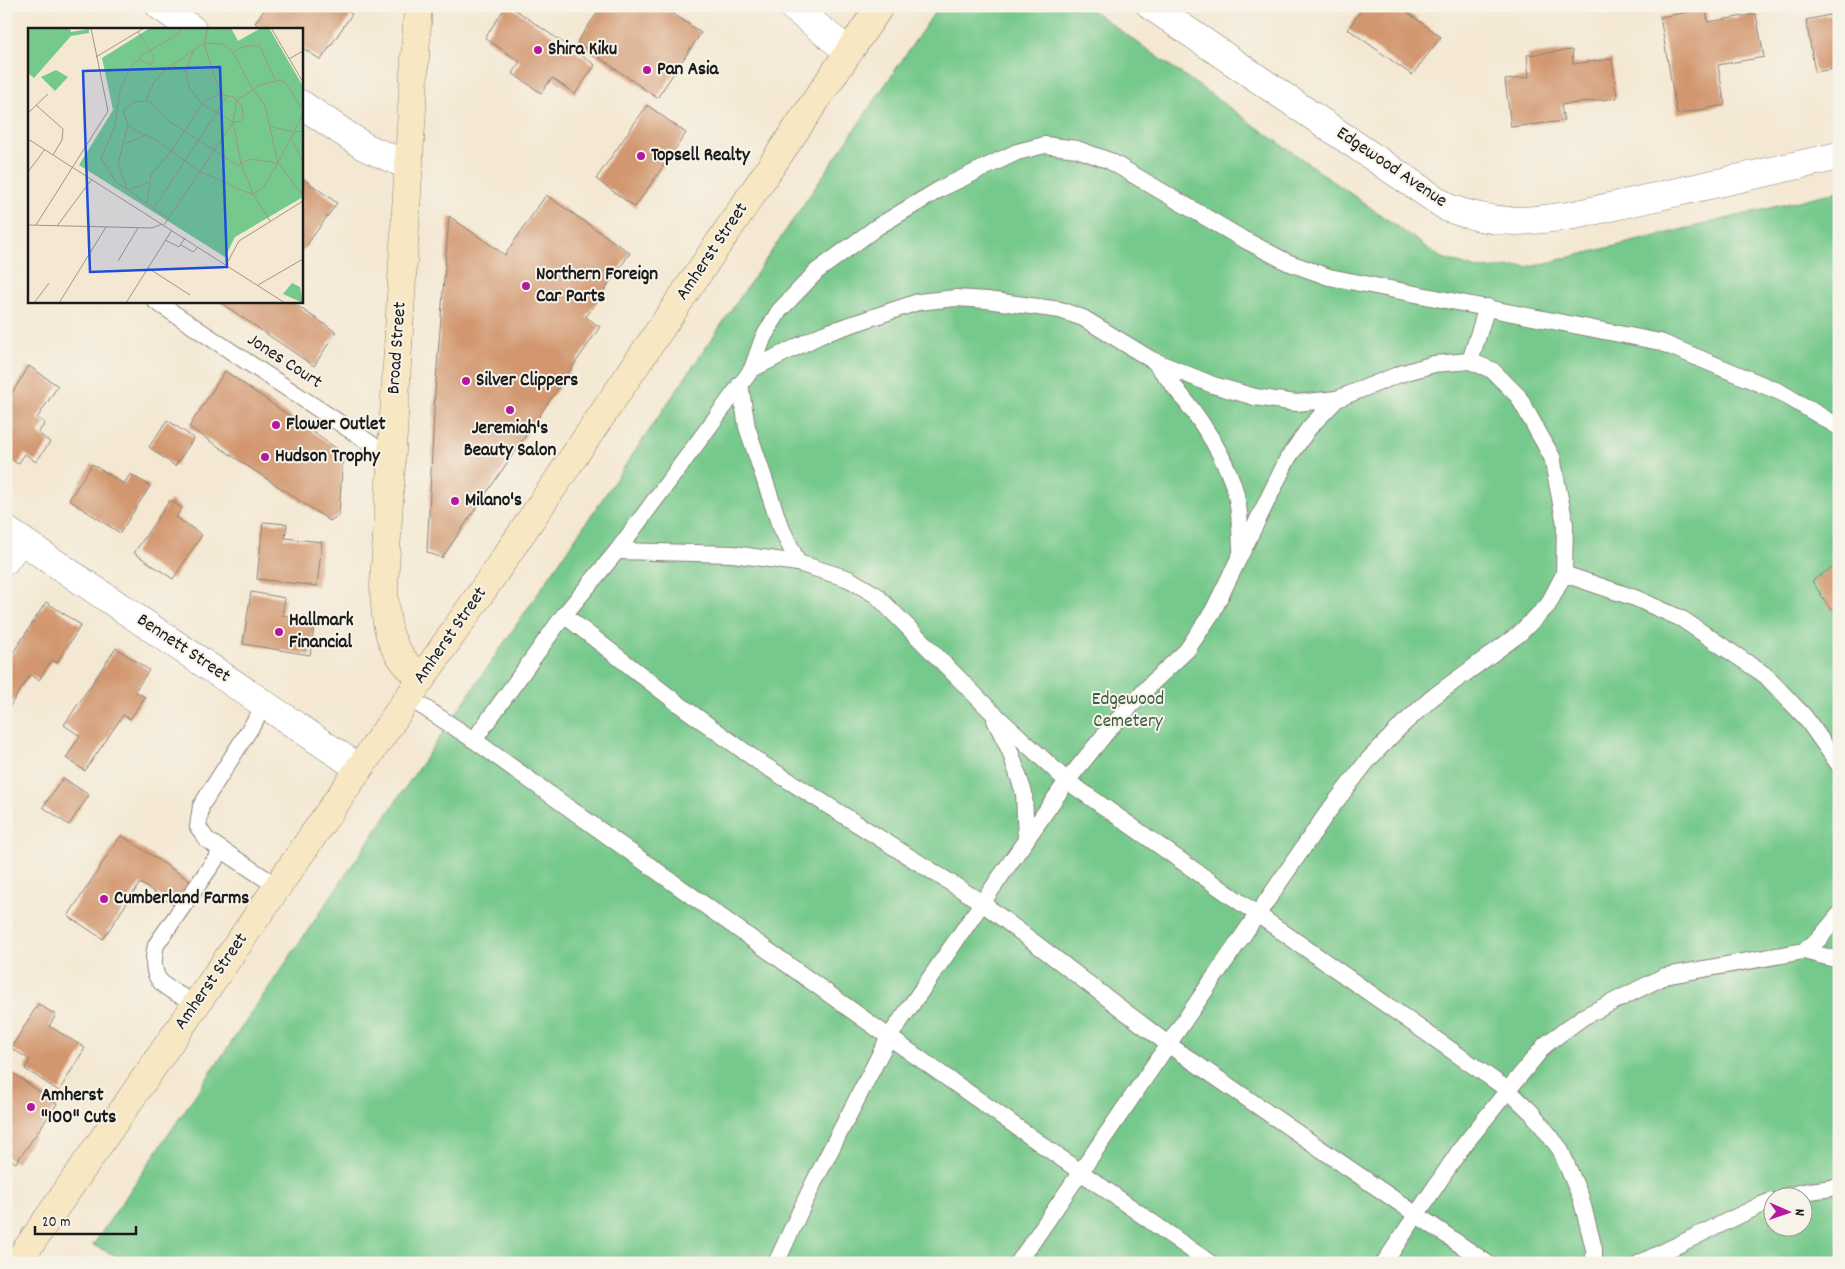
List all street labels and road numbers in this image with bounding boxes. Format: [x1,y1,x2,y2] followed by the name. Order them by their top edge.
[1330,121,1452,215] street label: Edgewood Avenue
[670,198,756,306] street label: Amherst Street
[381,301,415,395] street label: Broad Street
[241,328,327,396] street label: Jones Court
[408,582,494,690] street label: Amherst Street
[131,608,235,690] street label: Bennett Street
[169,928,255,1036] street label: Amherst Street

